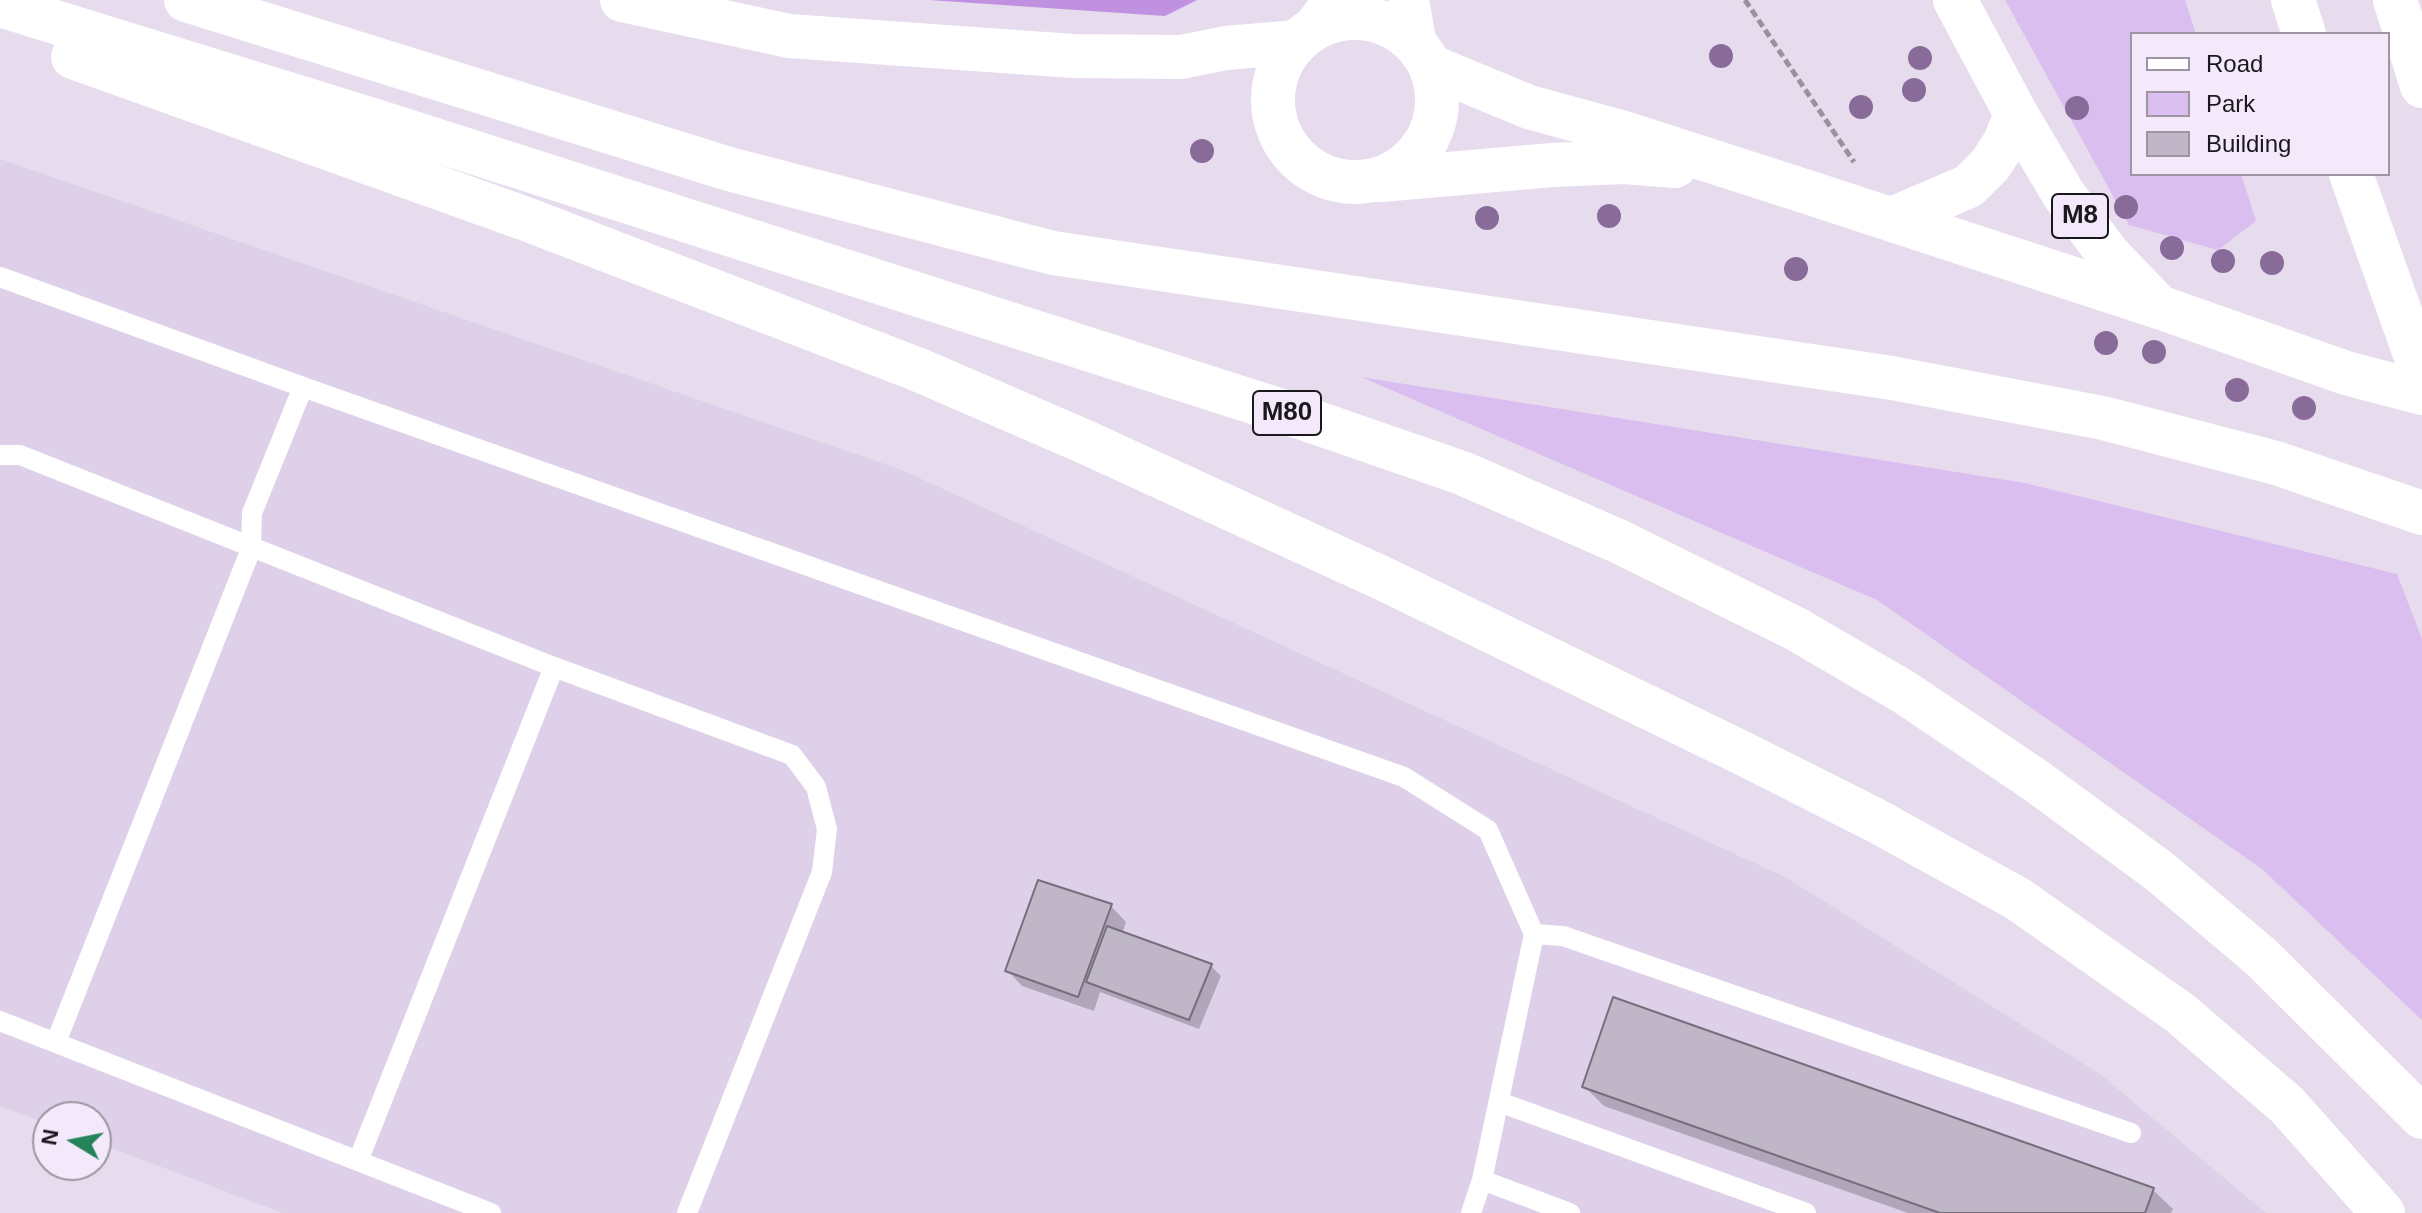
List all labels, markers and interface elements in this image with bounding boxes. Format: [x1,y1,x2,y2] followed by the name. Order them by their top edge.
[2130,32,2390,176] legend
[2206,50,2263,77] text: Road
[2206,90,2255,117] text: Park
[2206,130,2291,157] text: Building
[2052,194,2108,238] road number: M8
[1253,391,1321,435] road number: M80
[32,1101,112,1181] north arrow
[36,1127,64,1147] text: N

